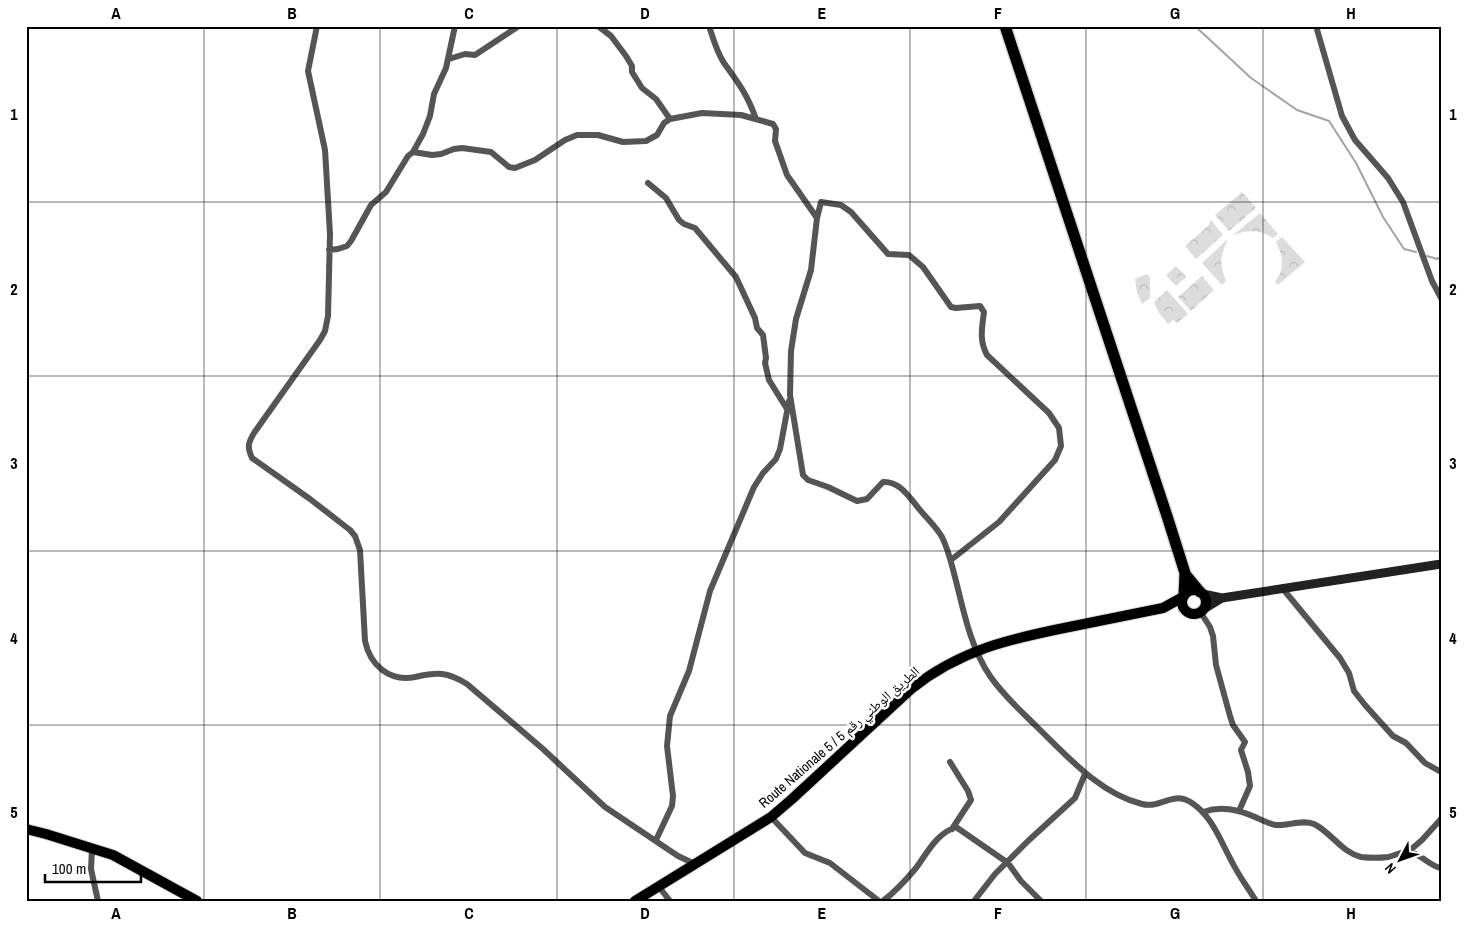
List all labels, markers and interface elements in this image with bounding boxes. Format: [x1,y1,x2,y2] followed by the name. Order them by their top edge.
[111,2,121,24] text: A
[287,2,297,24] text: B
[464,2,474,24] text: C
[640,2,650,24] text: D
[818,2,827,24] text: E
[994,2,1002,24] text: F
[1170,2,1180,24] text: G
[1346,2,1356,24] text: H
[10,103,18,125] text: 1
[1449,103,1457,125] text: 1
[10,278,18,300] text: 2
[1449,278,1457,300] text: 2
[10,452,18,474] text: 3
[1449,452,1457,474] text: 3
[10,627,18,649] text: 4
[1449,627,1457,649] text: 4
[755,662,925,814] street label: Route Nationale 5 / الطريق الوطني رقم 5
[10,801,18,823] text: 5
[1449,801,1457,823] text: 5
[1374,834,1424,884] north arrow
[45,852,141,884] scale bar
[52,858,86,879] text: 100 m
[1381,859,1400,878] text: N
[111,902,121,924] text: A
[287,902,297,924] text: B
[464,902,474,924] text: C
[640,902,650,924] text: D
[818,902,827,924] text: E
[994,902,1002,924] text: F
[1170,902,1180,924] text: G
[1346,902,1356,924] text: H

